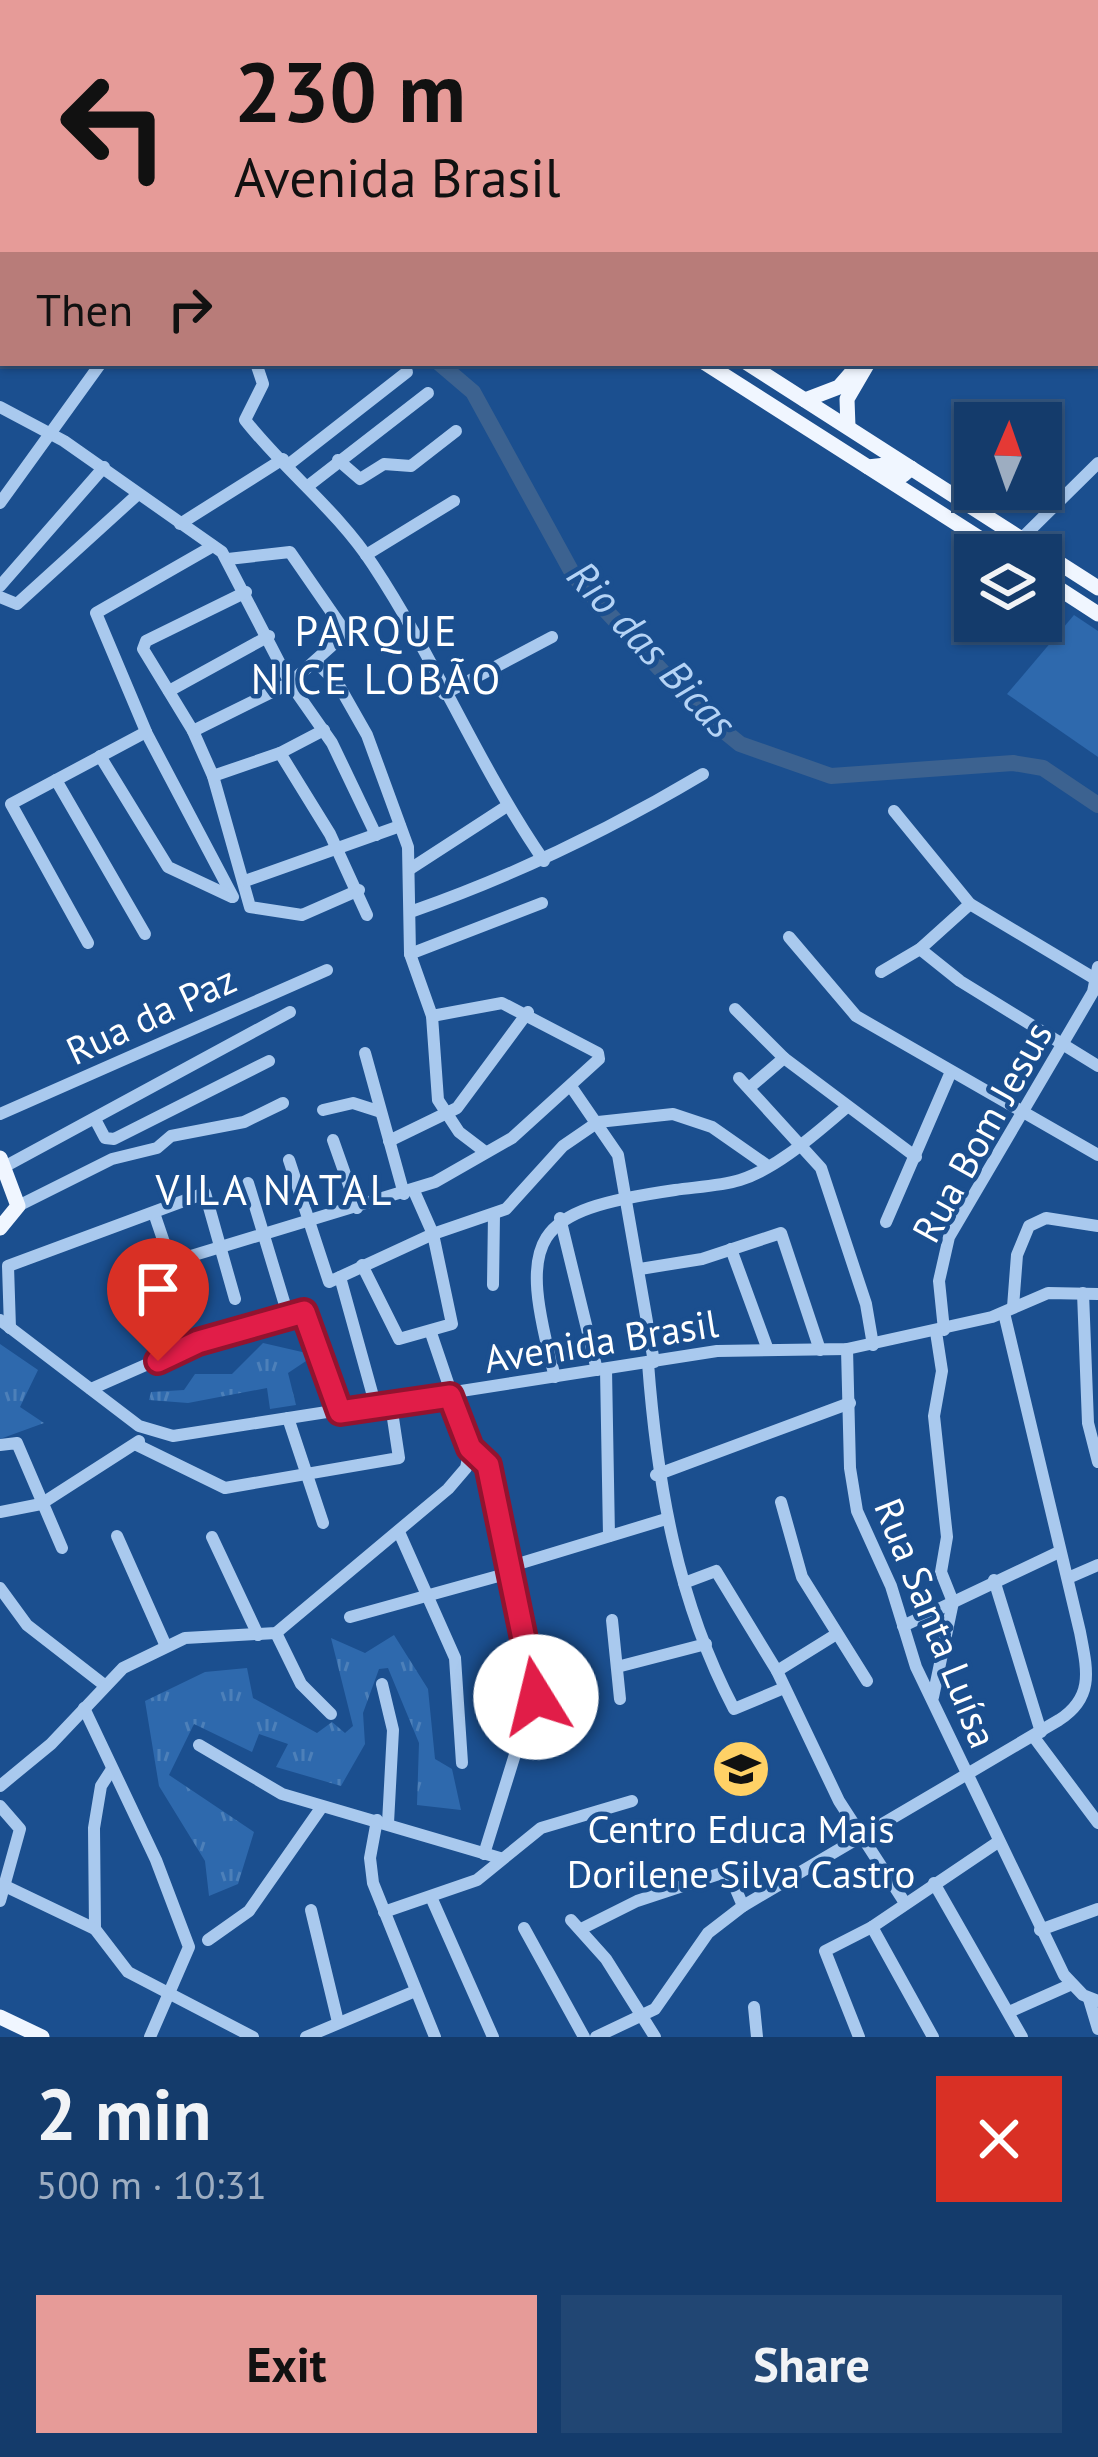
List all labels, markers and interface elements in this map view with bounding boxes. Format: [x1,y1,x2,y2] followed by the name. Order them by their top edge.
[234,36,466,145] text: 230 m
[36,48,192,204] icon: left
[234,142,560,212] text: Avenida Brasil
[157,276,223,342] icon: right
[36,280,133,338] text: Then
[954,402,1062,510] north arrow
[954,402,1062,642] map controls
[954,534,1062,642] button: layers
[556,548,749,749] water label: Rio das Bicas
[251,603,503,706] district label: PARQUE NICE LOBÃO
[58,953,244,1076] street label: Rua da Paz
[900,1013,1063,1251] street label: Rua Bom Jesus
[155,1162,394,1217] district label: VILA NATAL
[107,1238,209,1361] pin
[125,1256,191,1322] icon: arrive
[480,1297,722,1384] street label: Avenida Brasil
[863,1491,1010,1755] street label: Rua Santa Luísa
[473,1634,599,1760] position arrow
[710,1738,772,1800] school or university icon: Centro Educa Mais Dorilene Silva Castro
[567,1803,915,1899] place label: Centro Educa Mais Dorilene Silva Castro
[36,2067,212,2160] text: 2 min
[936,2076,1062,2202] button: close
[36,2159,267,2210] text: 500 m · 10:31
[36,2295,537,2433] button: Exit
[561,2295,1062,2433] button: Share

